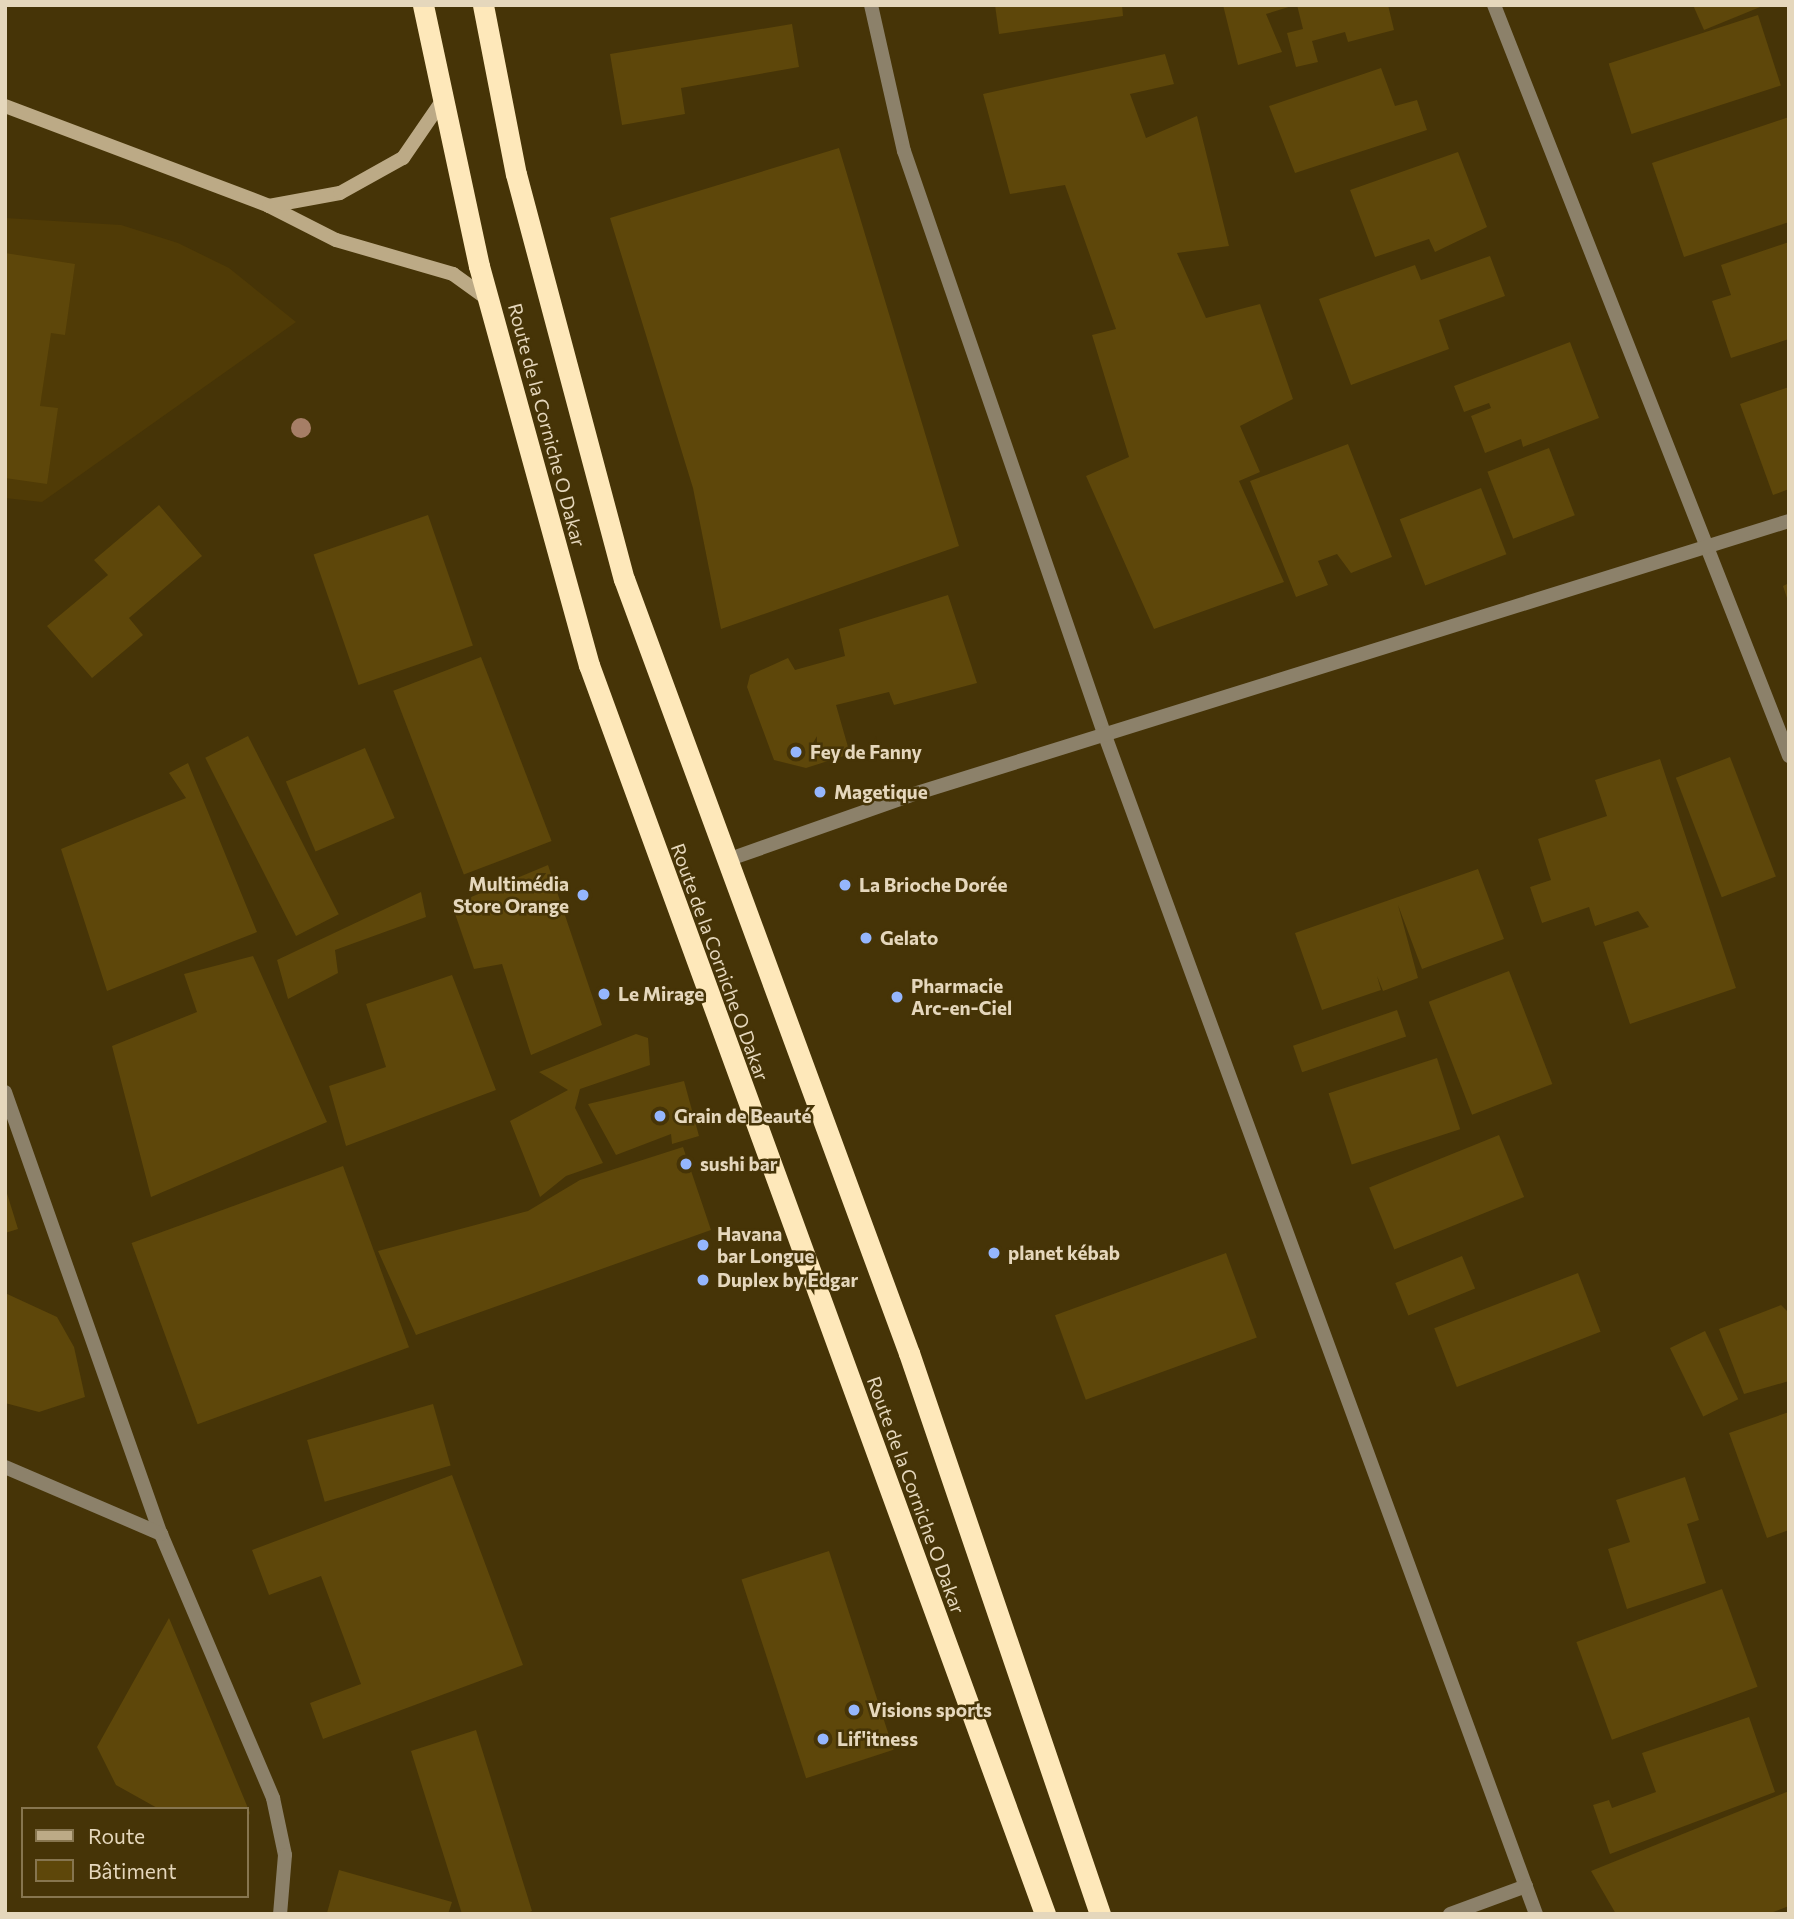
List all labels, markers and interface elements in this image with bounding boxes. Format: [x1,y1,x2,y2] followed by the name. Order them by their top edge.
[504,301,590,549] street label: Route de la Corniche O Dakar
[810,741,922,763] place label: Fey de Fanny
[788,744,804,760] marker: Fey de Fanny
[834,781,928,803] place label: Magetique
[812,784,828,800] marker: Magetique
[666,840,774,1084] street label: Route de la Corniche O Dakar
[453,873,569,917] place label: Multimédia Store Orange
[859,874,1007,896] place label: La Brioche Dorée
[837,877,853,893] marker: La Brioche Dorée
[575,887,591,903] marker: Multimédia Store Orange
[880,927,938,949] place label: Gelato
[858,930,874,946] marker: Gelato
[911,975,1012,1019] place label: Pharmacie Arc-en-Ciel
[618,983,704,1005] place label: Le Mirage
[596,986,612,1002] marker: Le Mirage
[889,989,905,1005] marker: Pharmacie Arc-en-Ciel
[674,1105,812,1127] place label: Grain de Beauté
[652,1108,668,1124] marker: Grain de Beauté
[700,1153,778,1175] place label: sushi bar
[678,1156,694,1172] marker: sushi bar
[717,1223,814,1267] place label: Havana bar Longue
[695,1237,711,1253] marker: Havana bar Longue
[1008,1242,1120,1264] place label: planet kébab
[986,1245,1002,1261] marker: planet kébab
[717,1269,858,1291] place label: Duplex by Edgar
[695,1272,711,1288] marker: Duplex by Edgar
[862,1373,970,1617] street label: Route de la Corniche O Dakar
[868,1699,992,1721] place label: Visions sports
[846,1702,862,1718] marker: Visions sports
[837,1728,918,1750] place label: Lif'itness
[815,1731,831,1747] marker: Lif'itness
[21,1807,248,1898] legend
[88,1823,145,1848] text: Route
[88,1858,177,1883] text: Bâtiment

